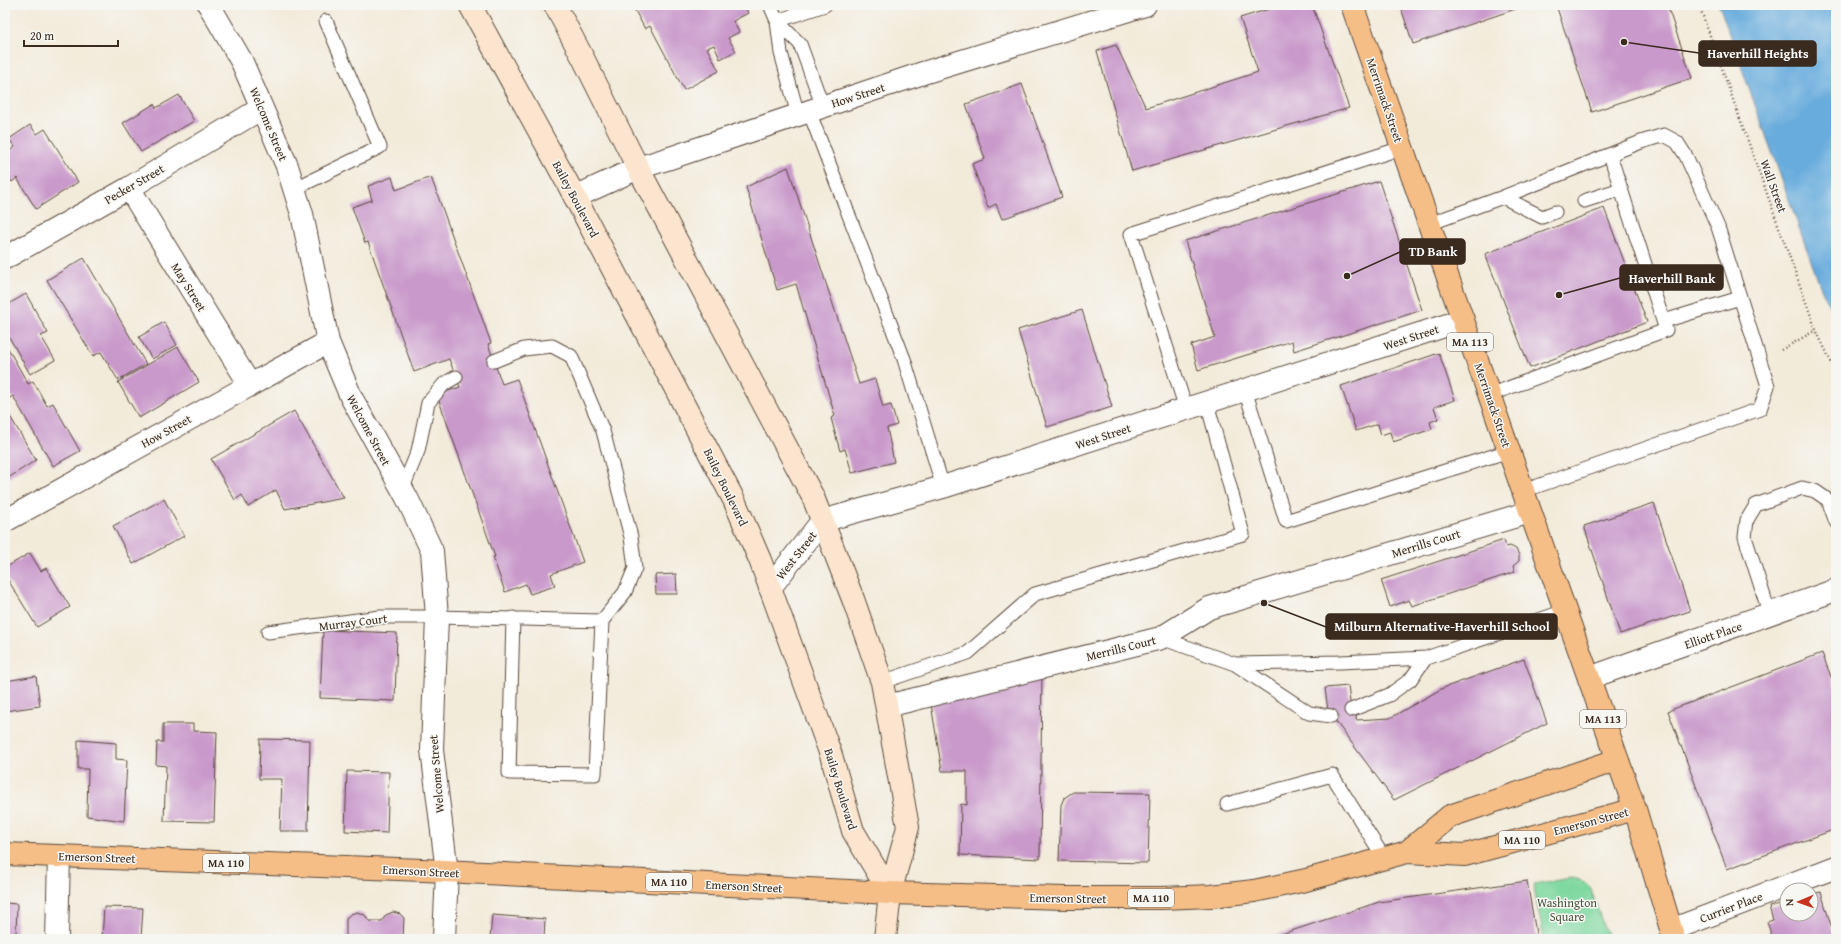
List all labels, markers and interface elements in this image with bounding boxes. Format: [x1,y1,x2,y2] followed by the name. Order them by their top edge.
[24,22,118,48] scale bar
[30,27,54,44] text: 20 m
[1699,41,1816,66] callout: Haverhill Heights
[1707,44,1809,63] text: Haverhill Heights
[1363,55,1408,145] street label: Merrimack Street
[829,78,888,112] street label: How Street
[246,84,292,164] street label: Welcome Street
[1757,157,1792,216] street label: Wall Street
[549,158,604,241] street label: Bailey Boulevard
[101,160,168,208] street label: Pecker Street
[1400,239,1465,264] callout: TD Bank
[1409,242,1458,261] text: TD Bank
[167,259,211,315] street label: May Street
[1620,265,1723,290] callout: Haverhill Bank
[1629,269,1716,288] text: Haverhill Bank
[1381,320,1442,354] street label: West Street
[1447,333,1493,351] road number: MA 113
[1471,360,1516,450] street label: Merrimack Street
[343,391,395,469] street label: Welcome Street
[138,410,195,452] street label: How Street
[1073,419,1134,453] street label: West Street
[700,445,752,529] street label: Bailey Boulevard
[1389,524,1463,562] street label: Merrills Court
[772,527,821,583] street label: West Street
[318,609,389,635] street label: Murray Court
[1326,614,1557,639] callout: Milburn Alternative-Haverhill School
[1334,617,1550,636] text: Milburn Alternative-Haverhill School
[1682,617,1744,653] street label: Elliott Place
[1084,631,1158,665] street label: Merrills Court
[1580,710,1626,728] road number: MA 113
[424,733,448,814] street label: Welcome Street
[821,746,862,832] street label: Bailey Boulevard
[1552,803,1631,839] street label: Emerson Street
[1499,831,1545,849] road number: MA 110
[58,847,137,867] street label: Emerson Street
[203,854,249,872] road number: MA 110
[382,860,461,882] street label: Emerson Street
[646,873,692,891] road number: MA 110
[705,875,784,897] street label: Emerson Street
[1779,882,1819,922] north arrow
[1697,887,1765,927] street label: Currier Place
[1029,889,1107,907] street label: Emerson Street
[1128,889,1174,907] road number: MA 110
[1537,894,1597,925] park label: Washington Square
[1781,898,1797,906] text: N

